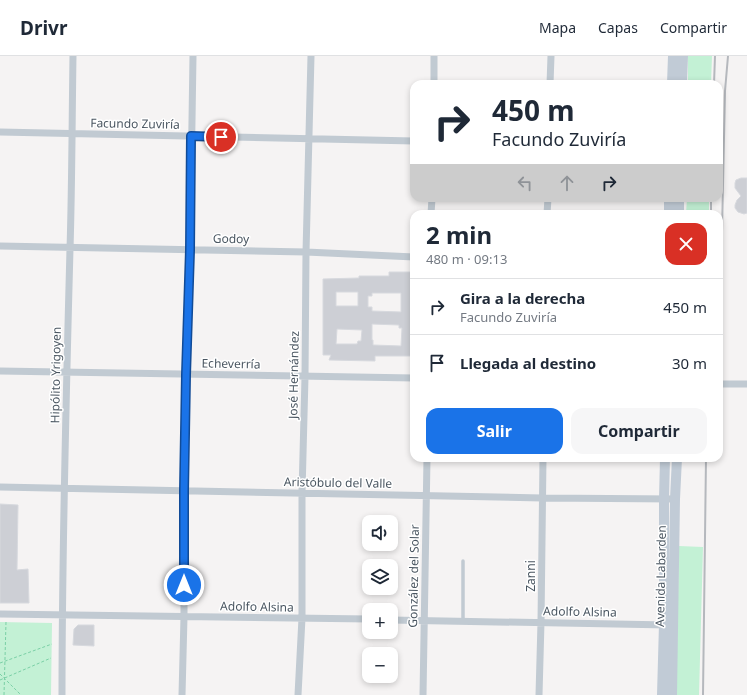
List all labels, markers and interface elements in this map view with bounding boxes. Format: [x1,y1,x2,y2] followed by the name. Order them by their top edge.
[20,15,67,41] text: Drivr
[539,18,576,37] text: Mapa
[598,18,638,37] text: Capas
[660,18,727,37] text: Compartir
[492,91,575,129] text: 450 m
[426,96,478,148] icon: right
[90,114,180,133] street label: Facundo Zuviría
[204,120,238,154] pin
[210,126,232,148] icon: arrive
[492,127,626,151] text: Facundo Zuviría
[514,172,536,194] icon: left
[556,172,578,194] icon: ahead
[598,172,620,194] icon: right
[426,218,492,251] text: 2 min
[665,223,707,265] button: close
[213,230,250,247] street label: Godoy
[426,250,507,268] text: 480 m · 09:13
[460,288,585,308] text: Gira a la derecha
[426,296,448,318] icon: right
[663,297,707,317] text: 450 m
[460,308,557,326] text: Facundo Zuviría
[46,326,65,423] street label: Hipólito Yrigoyen
[284,330,303,420] street label: José Hernández
[426,352,448,374] icon: arrive
[460,353,596,373] text: Llegada al destino
[672,353,707,373] text: 30 m
[201,354,261,373] street label: Echeverría
[426,408,563,454] button: Salir
[571,408,707,454] button: Compartir
[284,473,393,492] street label: Aristóbulo del Valle
[362,515,398,683] map controls
[362,515,398,551] button: sound
[404,524,423,628] street label: González del Solar
[651,525,670,627] street label: Avenida Labarden
[362,559,398,595] button: layers
[522,560,539,592] street label: Zanni
[163,564,205,606] position arrow
[220,597,294,616] street label: Adolfo Alsina
[543,602,617,621] street label: Adolfo Alsina
[362,603,398,639] button: +
[362,647,398,683] button: −

